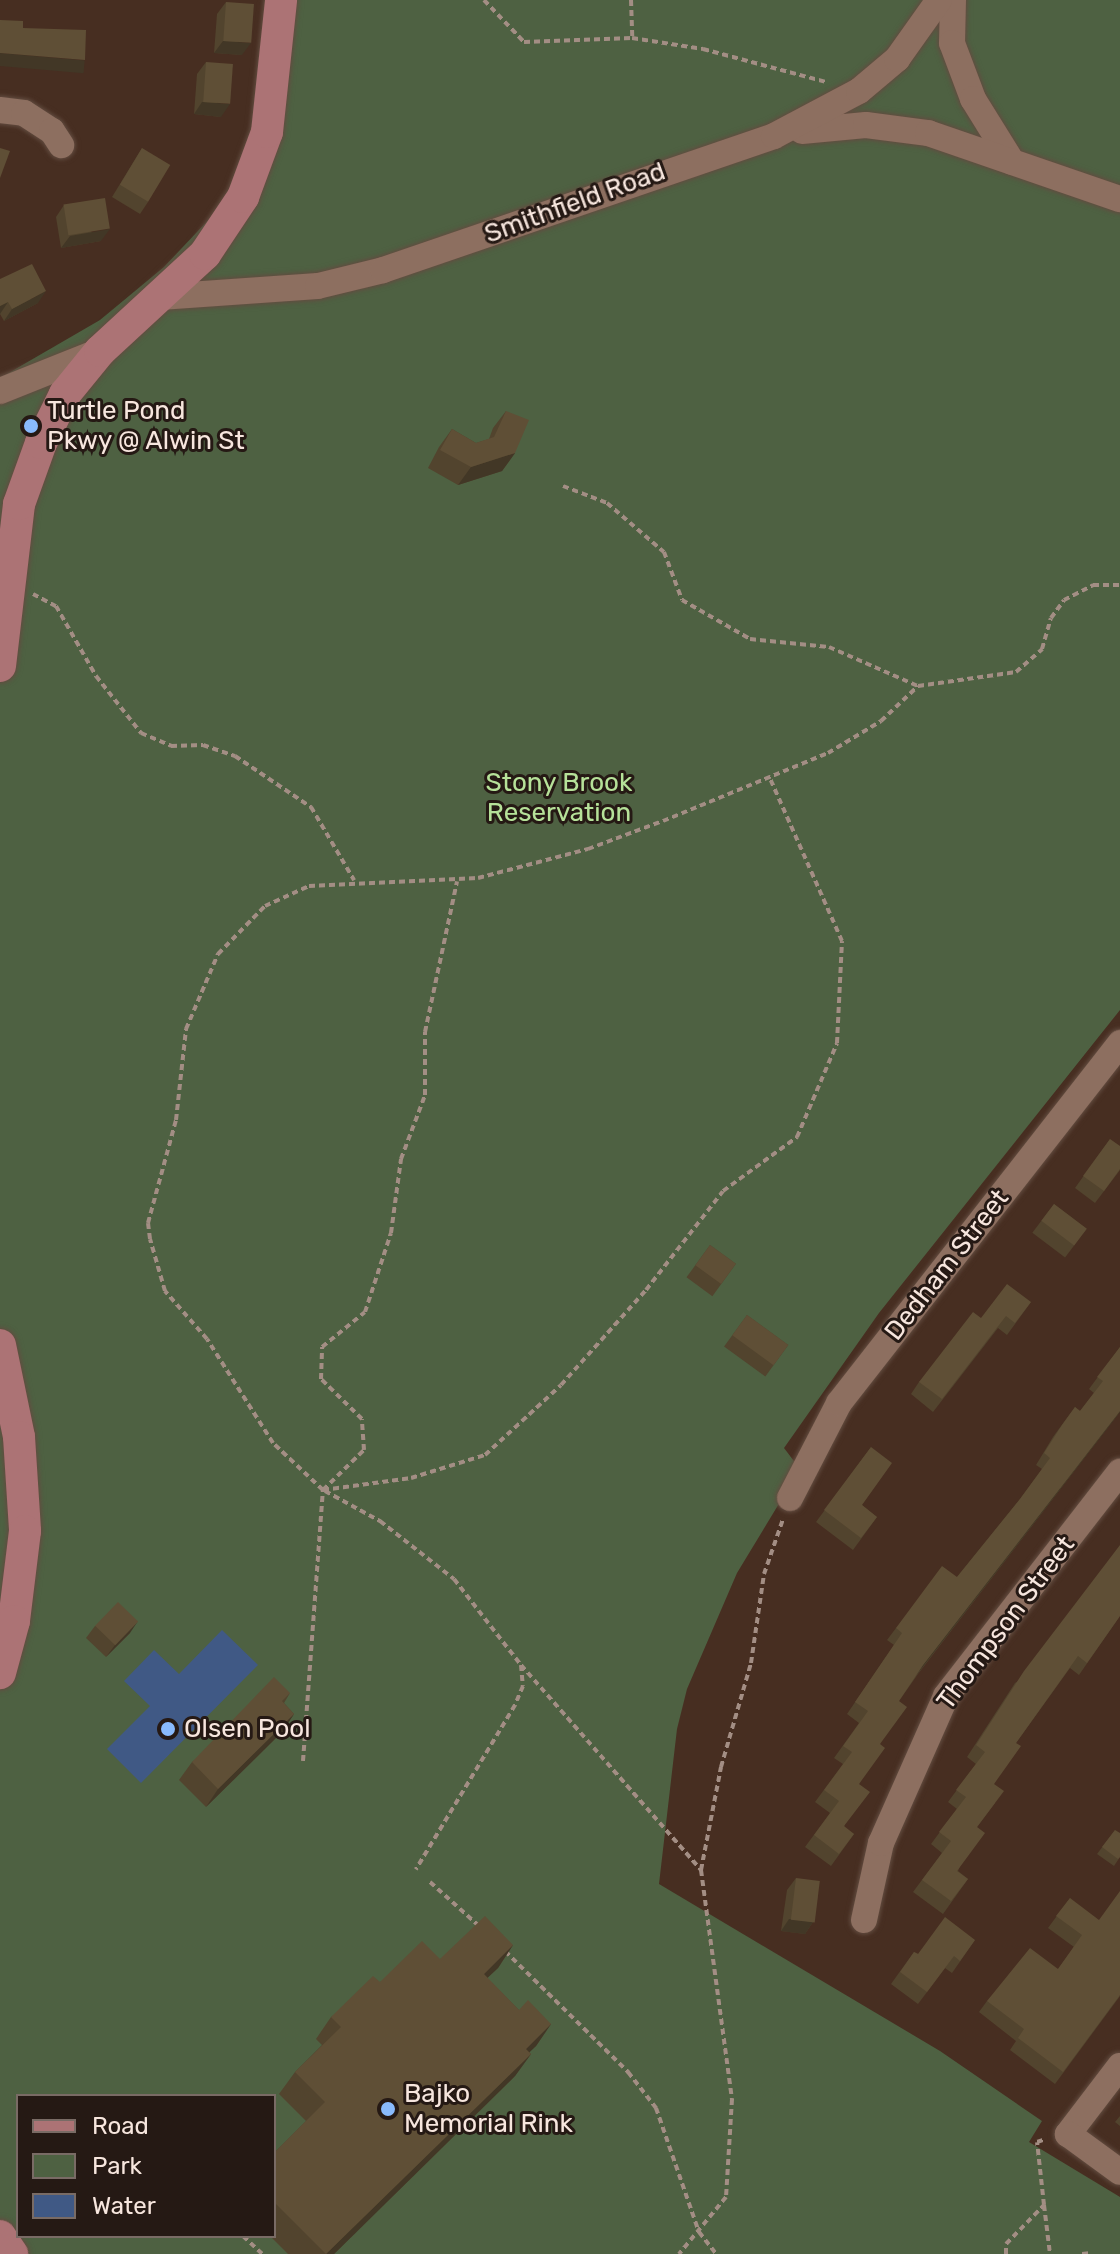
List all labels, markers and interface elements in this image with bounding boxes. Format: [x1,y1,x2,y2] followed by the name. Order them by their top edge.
[480,156,670,250] street label: Smithfield Road
[47,395,246,456] place label: Turtle Pond Pkwy @ Alwin St
[22,417,40,435] marker: Turtle Pond Pkwy @ Alwin St
[485,767,633,828] park label: Stony Brook Reservation
[878,1183,1016,1347] street label: Dedham Street
[931,1530,1081,1716] street label: Thompson Street
[184,1713,311,1745] place label: Olsen Pool
[159,1720,177,1738] marker: Olsen Pool
[404,2078,573,2140] place label: Bajko Memorial Rink
[16,2094,276,2238] legend
[379,2100,397,2118] marker: Bajko Memorial Rink
[92,2112,149,2140] text: Road
[92,2152,142,2180] text: Park
[92,2192,156,2220] text: Water

